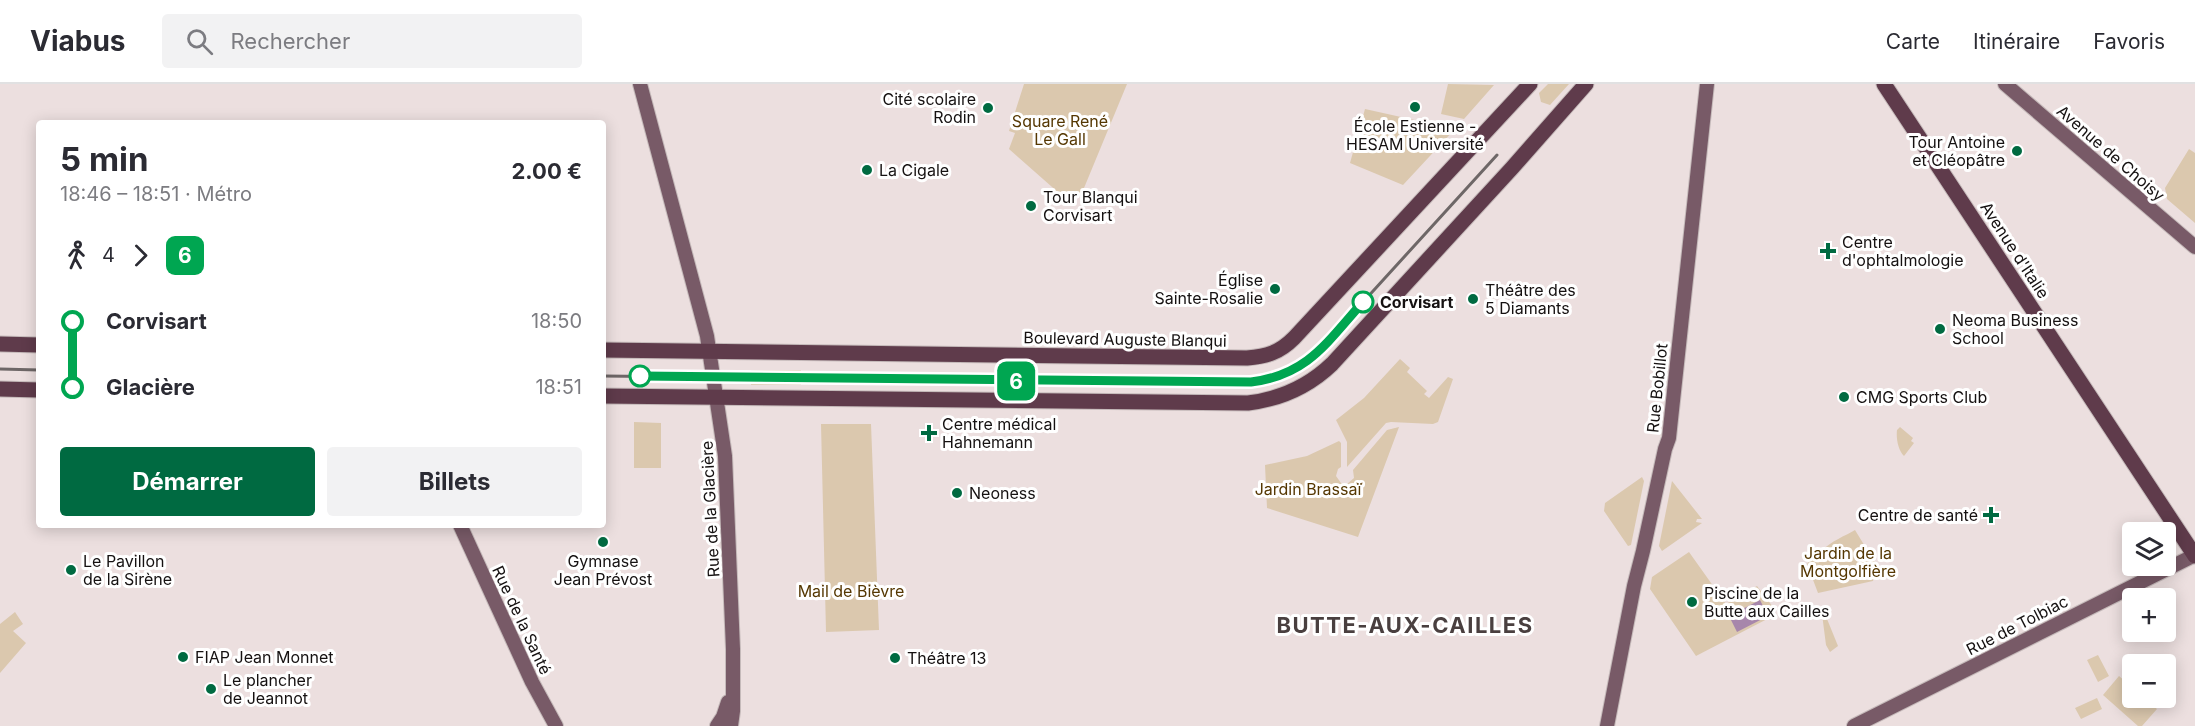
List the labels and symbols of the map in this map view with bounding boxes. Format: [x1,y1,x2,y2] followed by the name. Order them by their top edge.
[883,89,976,127] place label: Cité scolaire Rodin
[1408,100,1422,114] marker: École Estienne - HESAM Université
[981,101,995,115] marker: Cité scolaire Rodin
[2053,101,2169,205] street label: Avenue de Choisy
[1012,111,1108,149] park label: Square René Le Gall
[1346,116,1484,154] place label: École Estienne - HESAM Université
[1909,132,2005,170] place label: Tour Antoine et Cléopâtre
[2010,144,2024,158] marker: Tour Antoine et Cléopâtre
[879,160,949,180] place label: La Cigale
[860,163,874,177] marker: La Cigale
[1043,187,1138,225] place label: Tour Blanqui Corvisart
[1976,198,2054,302] street label: Avenue d'Italie
[1024,199,1038,213] marker: Tour Blanqui Corvisart
[1842,232,1963,270] place label: Centre d'ophtalmologie
[1819,242,1837,260] marker: Centre d'ophtalmologie
[1154,270,1263,308] place label: Église Sainte-Rosalie
[1485,280,1576,318] place label: Théâtre des 5 Diamants
[1268,282,1282,296] marker: Église Sainte-Rosalie
[1352,291,1374,313] marker: Corvisart
[1380,292,1453,312] place label: Corvisart
[1466,292,1480,306] marker: Théâtre des 5 Diamants
[1952,310,2078,348] place label: Neoma Business School
[1933,322,1947,336] marker: Neoma Business School
[1023,327,1227,351] street label: Boulevard Auguste Blanqui
[1642,342,1672,434] street label: Rue Bobillot
[996,362,1036,400] line badge: 6
[629,365,651,387] unlabelled marker
[1856,387,1987,407] place label: CMG Sports Club
[1837,390,1851,404] marker: CMG Sports Club
[942,414,1056,452] place label: Centre médical Hahnemann
[920,424,938,442] marker: Centre médical Hahnemann
[696,440,724,578] street label: Rue de la Glacière
[1255,479,1362,499] park label: Jardin Brassaï
[969,483,1036,503] place label: Neoness
[950,486,964,500] marker: Neoness
[1858,505,1978,525] place label: Centre de santé
[1982,506,2000,524] marker: Centre de santé
[596,535,610,549] marker: Gymnase Jean Prévost
[1800,543,1896,581] park label: Jardin de la Montgolfière
[83,551,172,589] place label: Le Pavillon de la Sirène
[554,551,652,589] place label: Gymnase Jean Prévost
[488,562,556,678] street label: Rue de la Santé
[64,563,78,577] marker: Le Pavillon de la Sirène
[798,581,904,601] park label: Mail de Bièvre
[1704,583,1829,621] place label: Piscine de la Butte aux Cailles
[1963,591,2071,659] street label: Rue de Tolbiac
[1685,595,1699,609] marker: Piscine de la Butte aux Cailles
[1276,612,1534,638] district label: BUTTE-AUX-CAILLES
[195,647,334,667] place label: FIAP Jean Monnet
[907,648,986,668] place label: Théâtre 13
[176,650,190,664] marker: FIAP Jean Monnet
[888,651,902,665] marker: Théâtre 13
[223,670,312,708] place label: Le plancher de Jeannot
[204,682,218,696] marker: Le plancher de Jeannot

